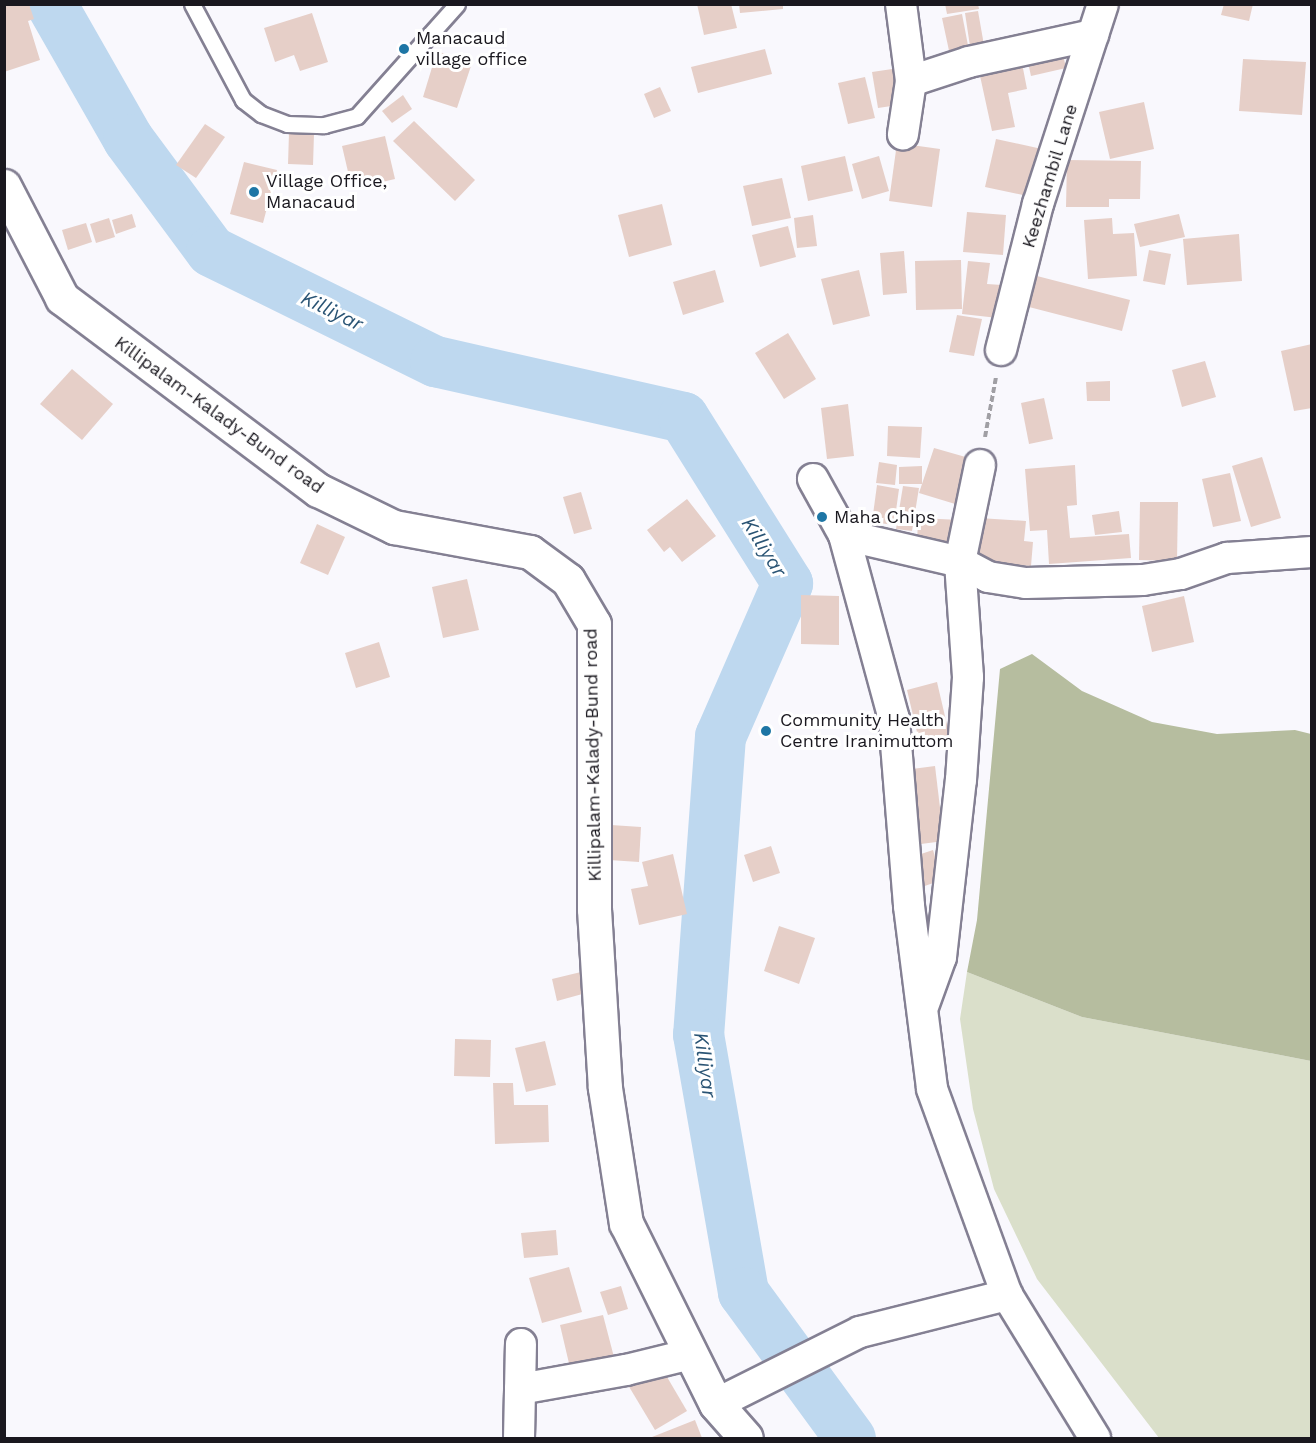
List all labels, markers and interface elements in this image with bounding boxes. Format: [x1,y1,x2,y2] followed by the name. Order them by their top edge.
[416,28,527,70] place label: Manacaud village office
[397,42,411,56] marker: Manacaud village office
[1018,101,1082,251] street label: Keezhambil Lane
[266,171,387,213] place label: Village Office, Manacaud
[247,185,261,199] marker: Village Office, Manacaud
[297,286,367,336] water label: Killiyar
[110,332,328,498] street label: Killipalam-Kalady-Bund road
[834,506,936,528] place label: Maha Chips
[815,510,829,524] marker: Maha Chips
[736,513,792,581] water label: Killiyar
[580,628,606,882] street label: Killipalam-Kalady-Bund road
[780,710,953,752] place label: Community Health Centre Iranimuttom
[757,722,775,740] marker: Community Health Centre Iranimuttom
[689,1031,721,1099] water label: Killiyar

